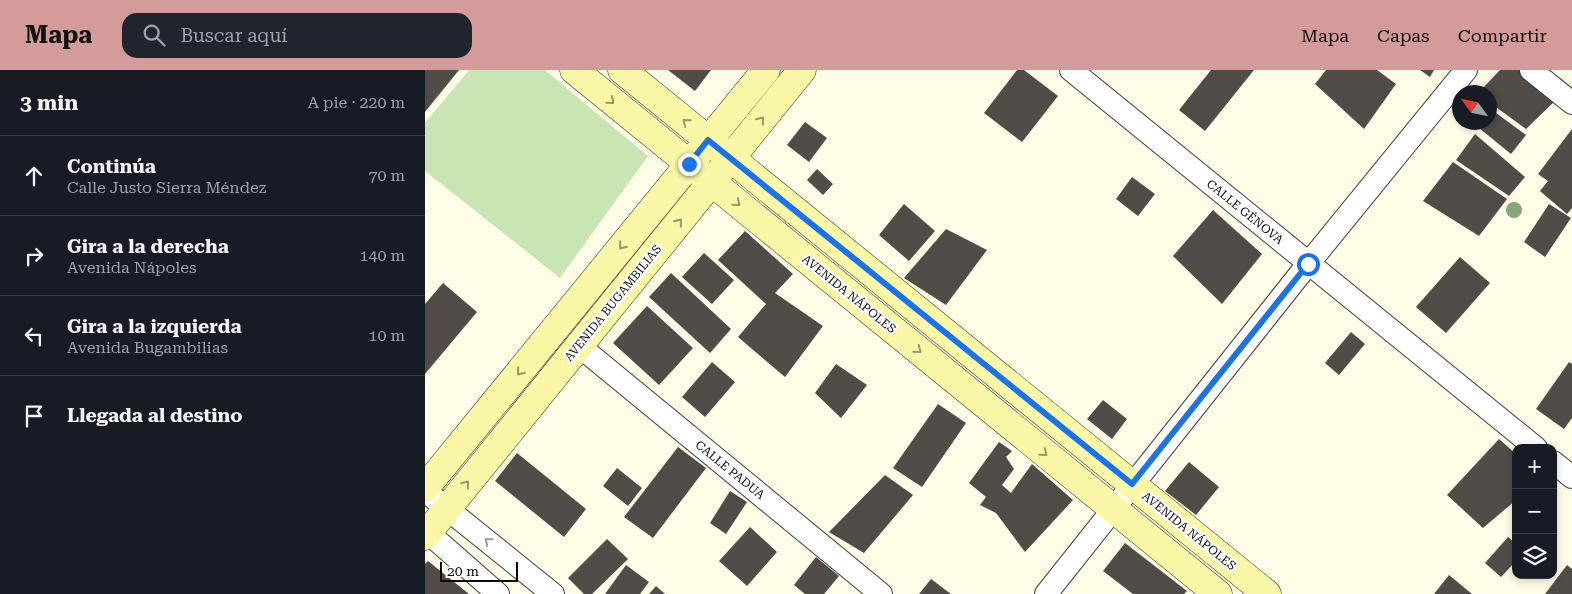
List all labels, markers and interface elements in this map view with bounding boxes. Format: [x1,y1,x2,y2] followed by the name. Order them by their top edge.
[122,13,472,58] search box
[25,21,92,49] text: Mapa
[140,21,168,49] icon: search
[180,24,287,47] text: Buscar aquí
[1301,25,1349,46] text: Mapa
[1377,25,1430,46] text: Capas
[1458,25,1547,46] text: Compartir
[1452,85,1497,130] north arrow
[20,91,78,115] text: 3 min
[308,93,405,112] text: A pie · 220 m
[606,95,615,104] one-way arrow
[755,117,764,126] one-way arrow
[682,118,691,127] one-way arrow
[678,153,701,176] route end
[67,155,156,178] text: Continúa
[20,162,48,190] icon: ahead
[368,166,405,185] text: 70 m
[1204,177,1287,248] street label: CALLE GÉNOVA
[67,178,266,197] text: Calle Justo Sierra Méndez
[731,198,740,206] one-way arrow
[673,218,682,227] one-way arrow
[67,235,229,258] text: Gira a la derecha
[620,240,628,249] one-way arrow
[20,242,48,270] icon: right
[562,242,664,364] street label: AVENIDA BUGAMBILIAS
[359,246,405,265] text: 140 m
[799,252,899,336] street label: AVENIDA NÁPOLES
[1297,253,1320,276] route start
[67,258,197,277] text: Avenida Nápoles
[67,315,242,338] text: Gira a la izquierda
[20,322,48,350] icon: left
[368,326,405,345] text: 10 m
[67,338,228,357] text: Avenida Bugambilias
[912,345,921,353] one-way arrow
[517,366,525,375] one-way arrow
[20,402,48,430] icon: arrive
[67,404,243,427] text: Llegada al destino
[693,438,768,503] street label: CALLE PADUA
[1512,444,1557,579] map controls
[1512,444,1557,489] button: +
[1038,447,1047,455] one-way arrow
[461,481,469,490] one-way arrow
[1139,489,1239,573] street label: AVENIDA NÁPOLES
[1512,489,1557,534] button: −
[1512,534,1557,579] button: layers
[485,539,494,547] one-way arrow
[440,559,517,582] scale bar
[447,563,479,579] text: 20 m

